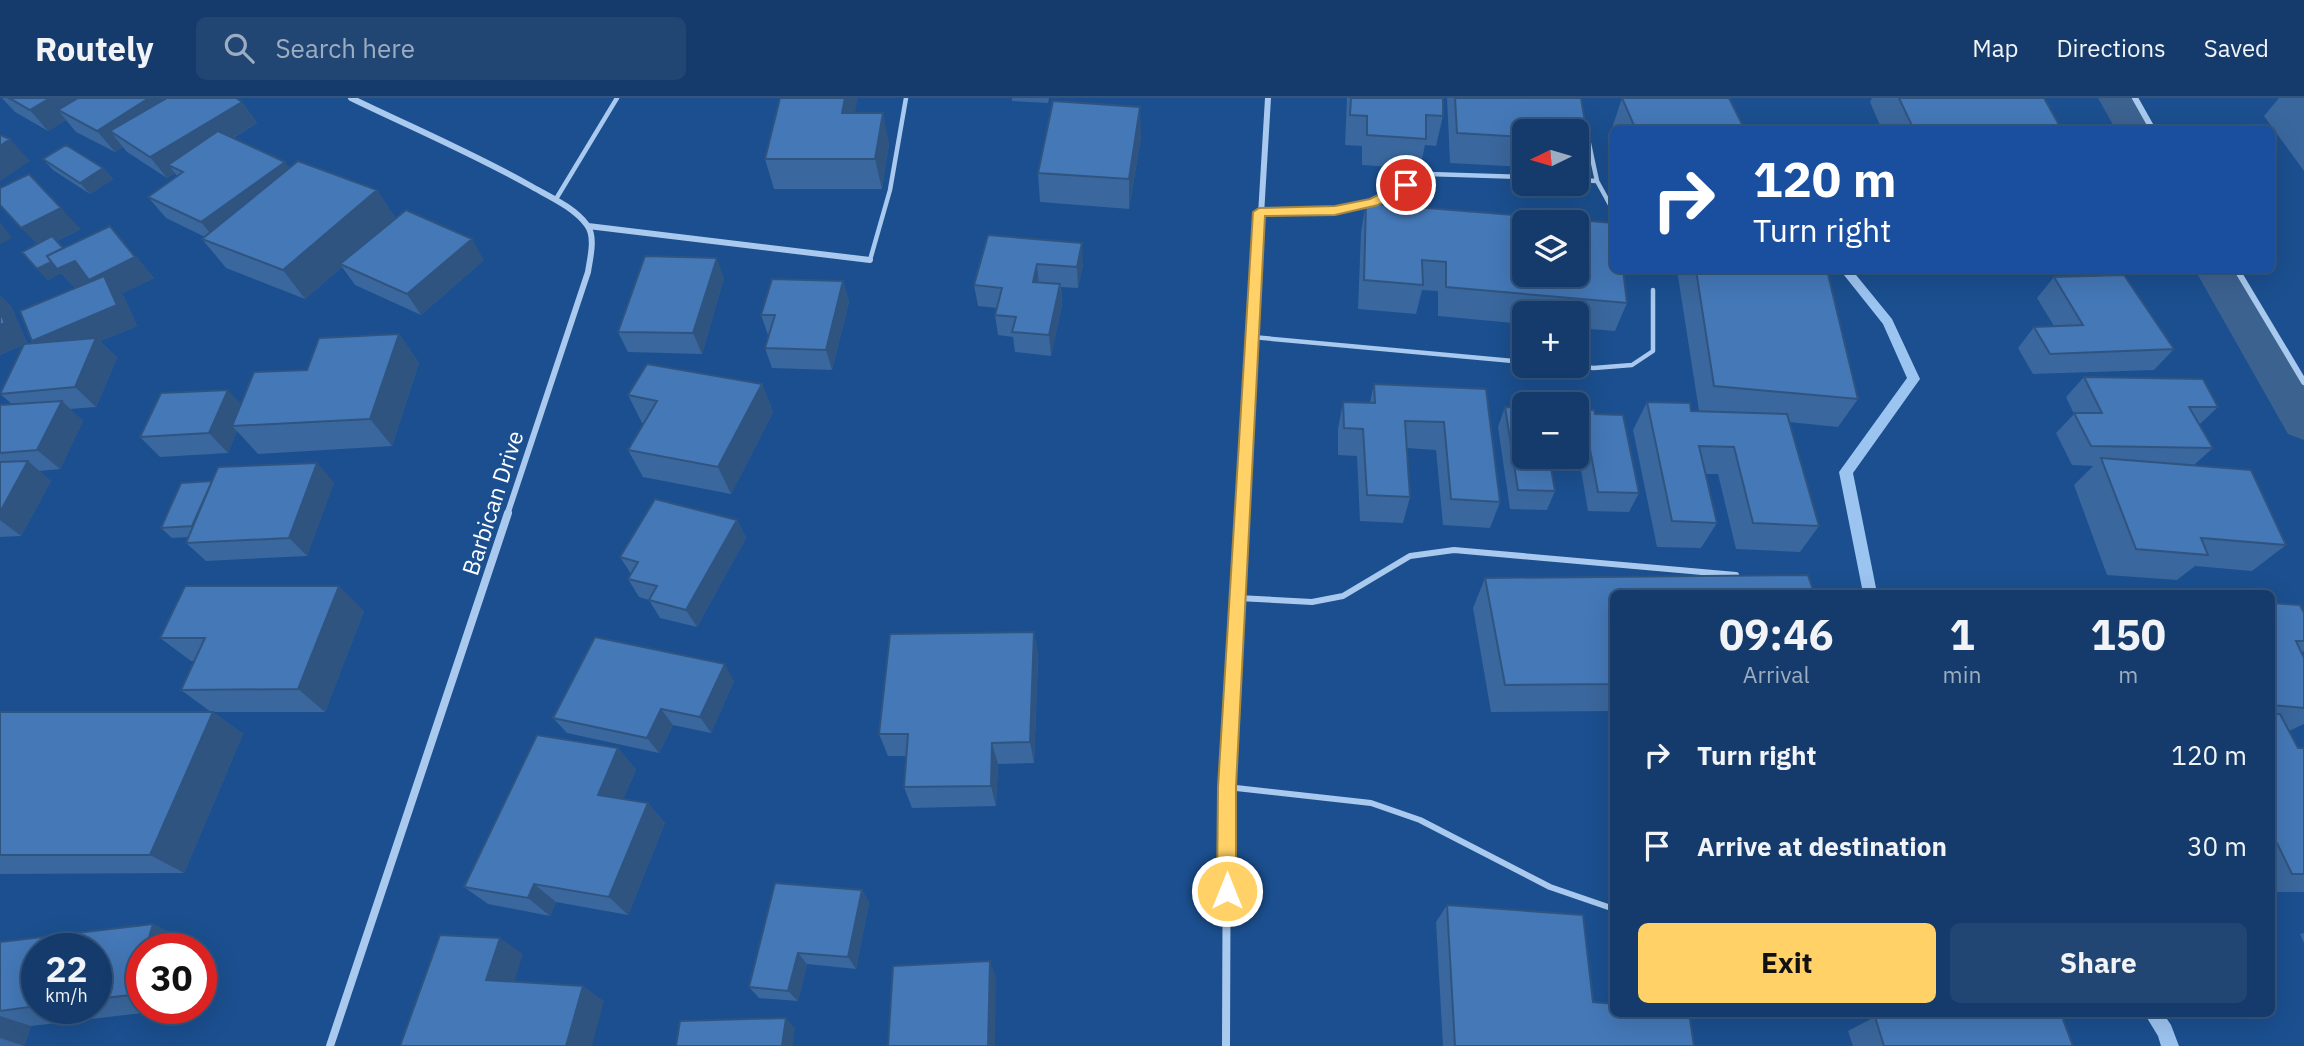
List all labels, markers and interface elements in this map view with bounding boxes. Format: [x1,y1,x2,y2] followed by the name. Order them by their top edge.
[196,17,686,80] search box
[35,27,154,70] text: Routely
[220,29,258,67] icon: search
[276,31,415,65] text: Search here
[1972,32,2018,64] text: Map
[2056,32,2166,64] text: Directions
[2204,32,2269,64] text: Saved
[1512,119,1589,196] north arrow
[1512,119,1589,469] map controls
[1753,147,1897,210] text: 120 m
[1638,154,1729,245] icon: right
[1376,155,1436,215] pin
[1387,166,1425,204] icon: arrive
[1753,209,1891,251] text: Turn right
[1512,210,1589,287] button: layers
[1512,301,1589,378] button: +
[1512,392,1589,469] button: −
[455,426,530,579] street label: Barbican Drive
[1719,607,1834,662] text: 09:46
[1949,607,1975,662] text: 1
[2090,607,2166,662] text: 150
[1743,659,1810,689] text: Arrival
[1943,659,1981,689] text: min
[2118,659,2138,689] text: m
[1638,736,1676,774] icon: right
[1697,738,1816,772] text: Turn right
[2171,738,2247,772] text: 120 m
[1638,827,1676,865] icon: arrive
[1697,829,1947,863] text: Arrive at destination
[2187,829,2247,863] text: 30 m
[1190,854,1264,928] position arrow
[1638,923,1936,1003] button: Exit
[1950,923,2247,1003] button: Share
[126,933,217,1024] speed limit sign: 30
[45,946,88,992] text: 22
[45,984,88,1007] text: km/h

